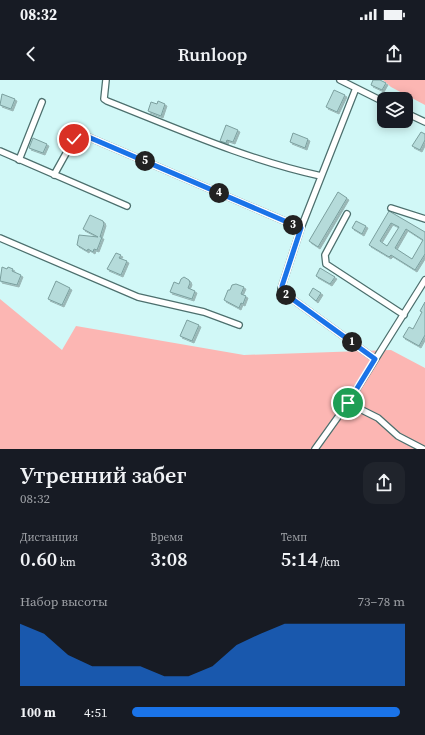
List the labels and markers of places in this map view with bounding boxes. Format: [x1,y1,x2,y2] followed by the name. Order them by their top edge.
[57,122,91,156] pin
[135,151,155,171] pin: 5
[209,183,229,203] pin: 4
[283,215,303,235] pin: 3
[276,285,296,305] pin: 2
[342,332,362,352] pin: 1
[331,386,365,420] pin

